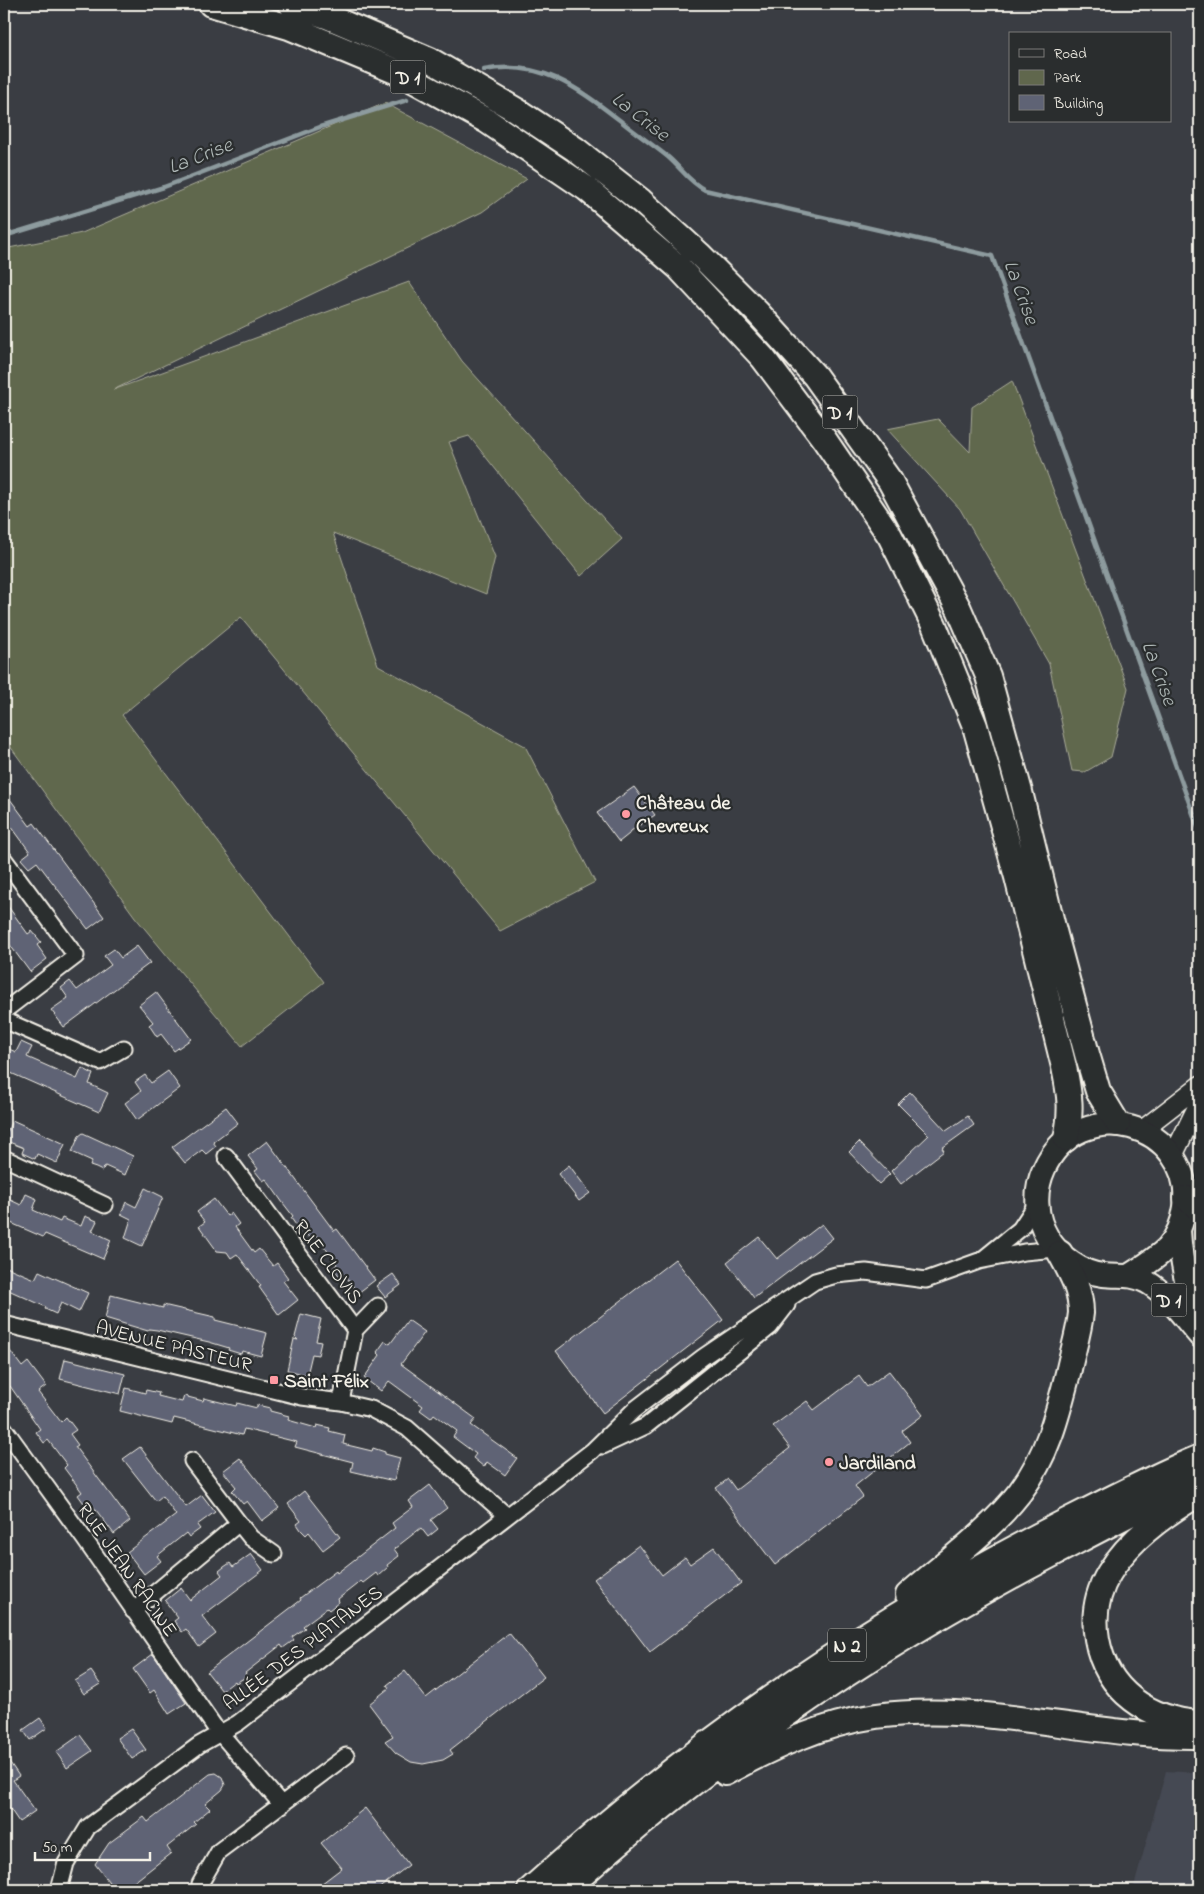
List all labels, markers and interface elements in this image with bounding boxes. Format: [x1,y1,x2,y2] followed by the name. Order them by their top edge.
[1009,32,1172,122] legend
[1054,43,1087,65] text: Road
[390,61,426,94] road number: D 1
[1054,67,1082,89] text: Park
[604,85,676,151] water label: La Crise
[1053,93,1103,116] text: Building
[164,130,239,183] water label: La Crise
[995,256,1046,330] water label: La Crise
[822,396,858,428] road number: D 1
[1133,637,1184,711] water label: La Crise
[636,790,731,842] place label: Château de Chevreux
[620,808,632,820] marker: Château de Chevreux
[286,1214,369,1311] street label: RUE CLOVIS
[1152,1284,1186,1316] road number: D 1
[92,1314,255,1381] street label: AVENUE PASTEUR
[284,1368,369,1397] place label: Saint Félix
[268,1374,280,1386] marker: Saint Félix
[839,1450,917,1479] place label: Jardiland
[823,1456,835,1468] marker: Jardiland
[69,1497,183,1644] street label: RUE JEAN RACINE
[218,1579,390,1719] street label: ALLÉE DES PLATANES
[828,1628,866,1662] road number: N 2
[35,1829,150,1861] scale bar
[42,1837,73,1859] text: 50 m

